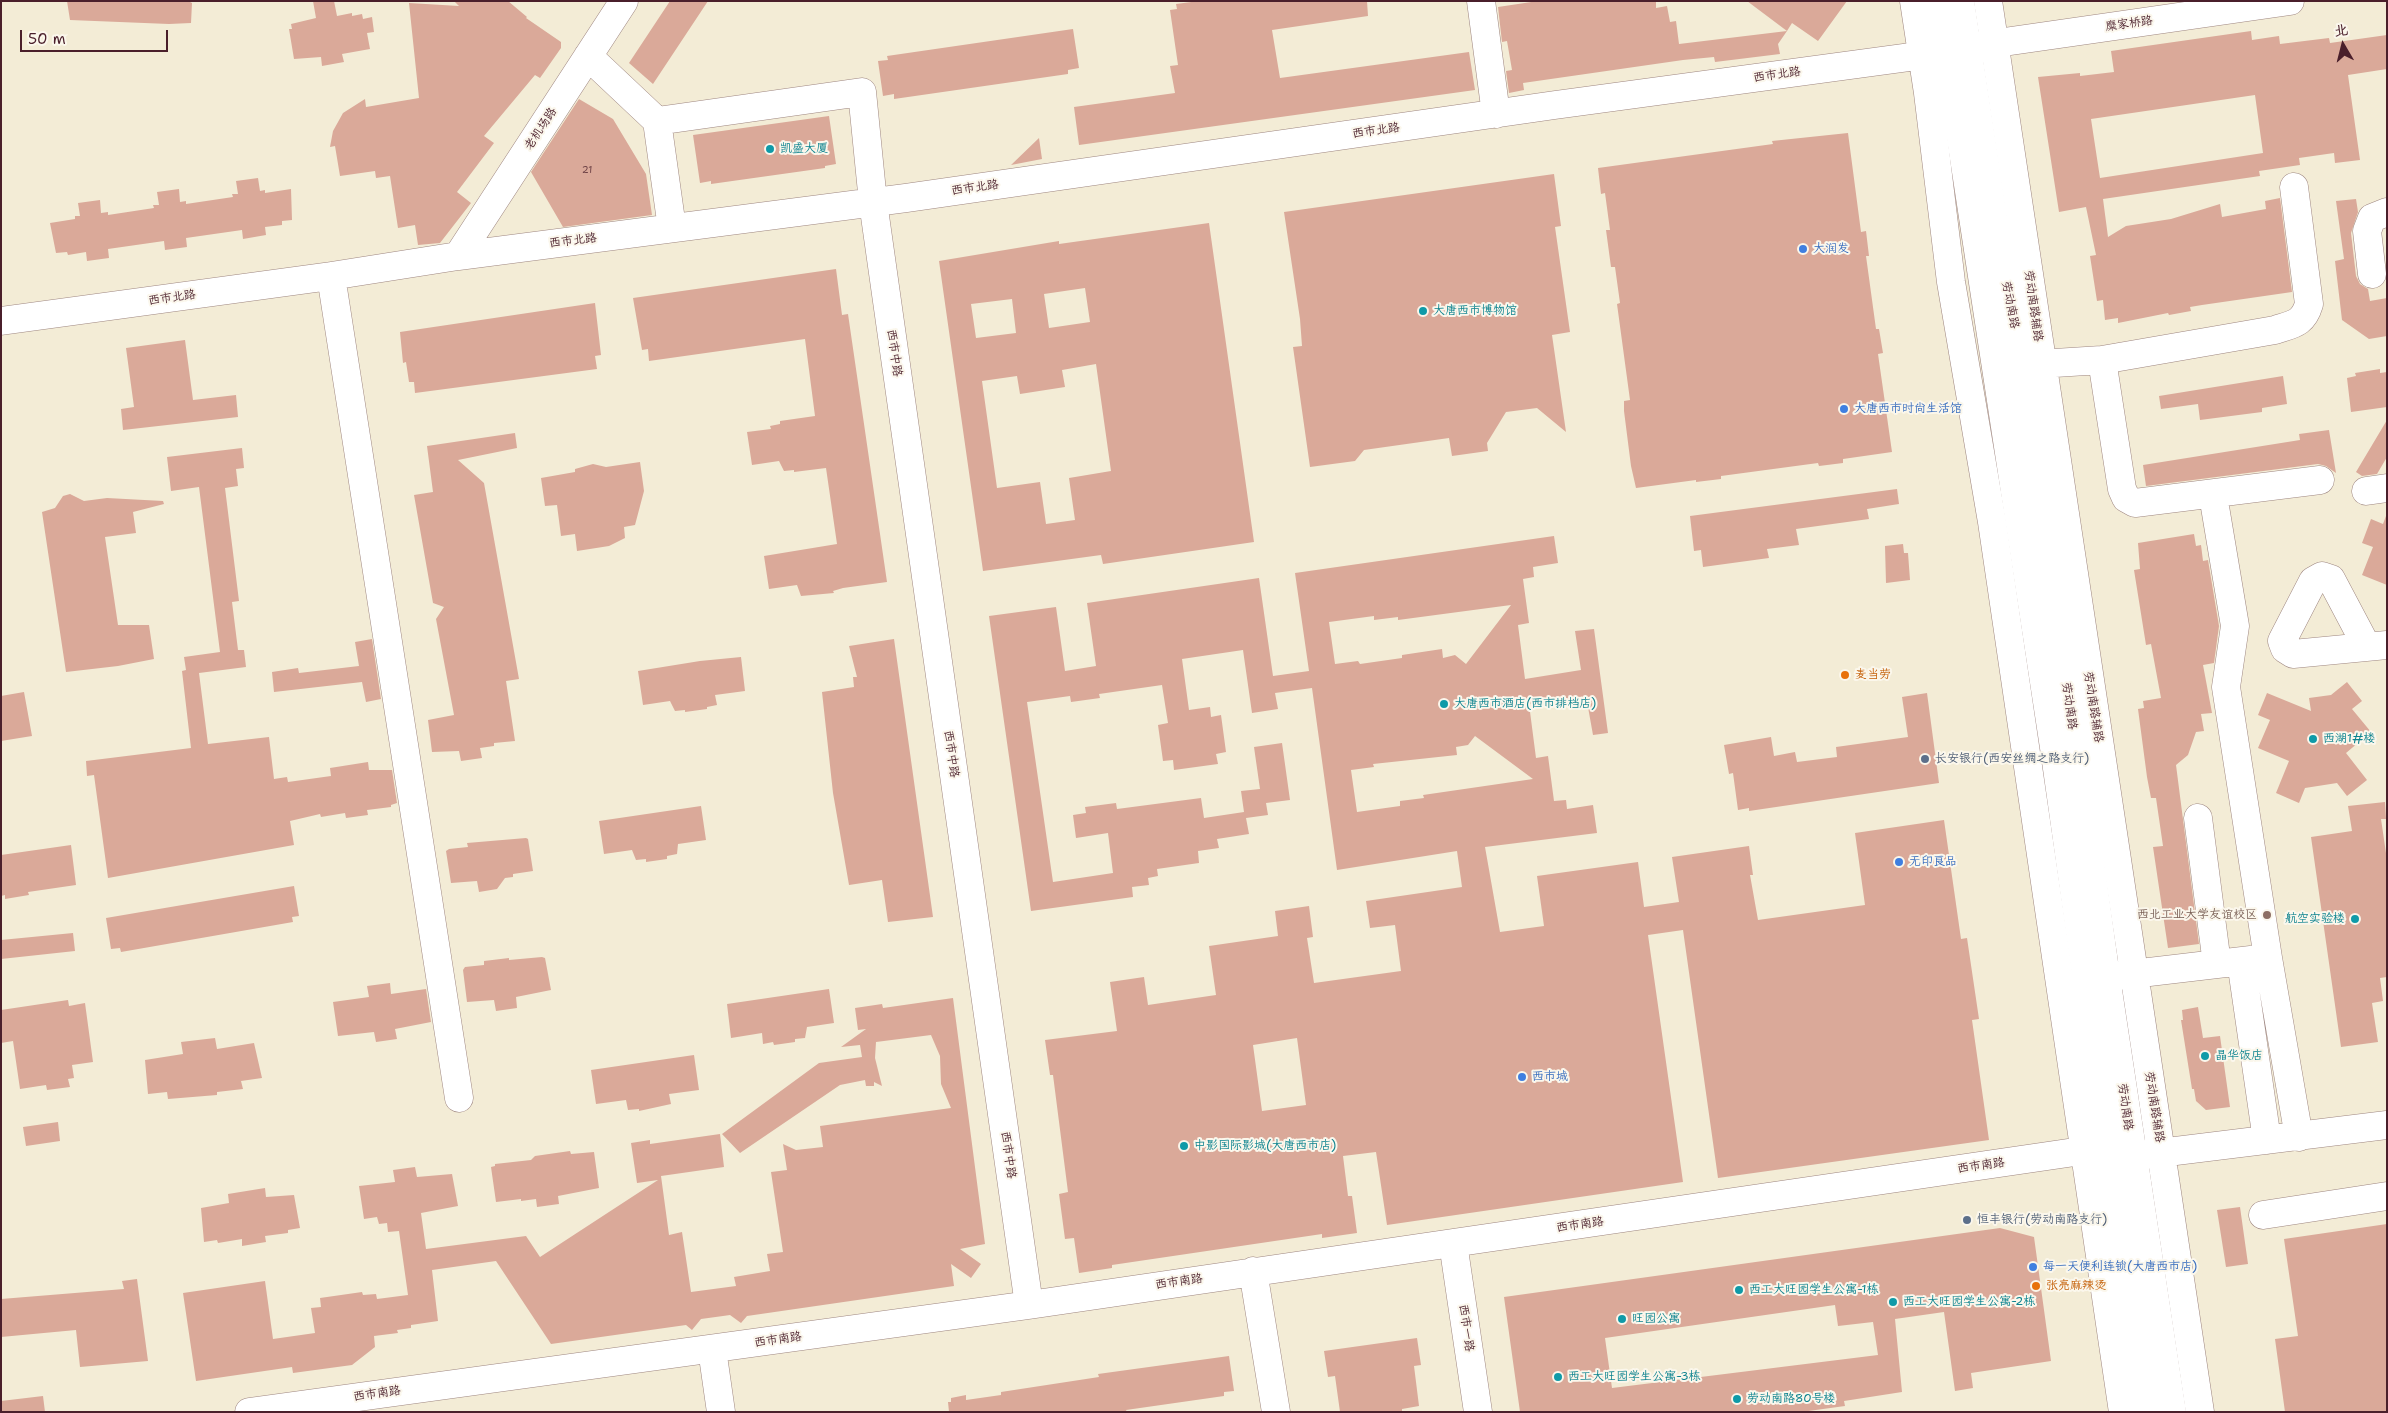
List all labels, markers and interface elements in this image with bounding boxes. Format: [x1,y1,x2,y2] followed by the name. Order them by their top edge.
[2104,14,2154,34] street label: 糜家桥路
[22,20,170,52] scale bar
[2318,20,2368,70] north arrow
[2333,20,2349,40] text: 北
[28,29,66,49] text: 50 m
[1752,65,1802,85] street label: 西市北路
[522,105,560,153] street label: 老机场路
[1351,121,1401,141] street label: 西市北路
[780,142,828,156] place label: 凯盛大厦
[764,143,776,155] marker: 凯盛大厦
[582,164,592,176] house number: 21
[950,178,1000,198] street label: 西市北路
[548,231,598,251] street label: 西市北路
[1813,242,1849,256] place label: 大润发
[1797,243,1809,255] marker: 大润发
[2021,269,2045,343] street label: 劳动南路辅路
[1998,280,2022,330] street label: 劳动南路
[147,288,197,308] street label: 西市北路
[1433,304,1517,318] place label: 大唐西市博物馆
[1417,305,1429,317] marker: 大唐西市博物馆
[884,328,904,378] street label: 西市中路
[1854,402,1962,416] place label: 大唐西市时尚生活馆
[1838,403,1850,415] marker: 大唐西市时尚生活馆
[1855,668,1891,682] place label: 麦当劳
[1839,669,1851,681] marker: 麦当劳
[2080,670,2106,744] street label: 劳动南路辅路
[2059,681,2079,731] street label: 劳动南路
[1454,697,1596,711] place label: 大唐西市酒店(西市排档店)
[1438,698,1450,710] marker: 大唐西市酒店(西市排档店)
[941,729,961,779] street label: 西市中路
[2323,732,2375,746] place label: 西湖1#楼
[2307,733,2319,745] marker: 西湖1#楼
[1935,752,2089,766] place label: 长安银行(西安丝绸之路支行)
[1919,753,1931,765] marker: 长安银行(西安丝绸之路支行)
[1909,855,1957,869] place label: 无印良品
[1893,856,1905,868] marker: 无印良品
[2137,908,2257,922] place label: 西北工业大学友谊校区
[2261,909,2273,921] marker: 西北工业大学友谊校区
[2285,912,2345,926] place label: 航空实验楼
[2349,913,2361,925] marker: 航空实验楼
[2215,1049,2263,1063] place label: 晶华饭店
[2199,1050,2211,1062] marker: 晶华饭店
[1532,1070,1568,1084] place label: 西市城
[2141,1070,2167,1144] street label: 劳动南路辅路
[1516,1071,1528,1083] marker: 西市城
[2115,1082,2135,1132] street label: 劳动南路
[998,1130,1018,1180] street label: 西市中路
[1194,1139,1336,1153] place label: 中影国际影城(大唐西市店)
[1178,1140,1190,1152] marker: 中影国际影城(大唐西市店)
[1956,1156,2006,1176] street label: 西市南路
[1977,1213,2107,1227] place label: 恒丰银行(劳动南路支行)
[1961,1214,1973,1226] marker: 恒丰银行(劳动南路支行)
[1555,1215,1605,1235] street label: 西市南路
[2043,1260,2197,1274] place label: 每一天便利连锁(大唐西市店)
[2027,1261,2039,1273] marker: 每一天便利连锁(大唐西市店)
[1154,1272,1204,1292] street label: 西市南路
[2046,1279,2106,1293] place label: 张亮麻辣烫
[2030,1280,2042,1292] marker: 张亮麻辣烫
[1749,1283,1878,1297] place label: 西工大旺园学生公寓-1栋
[1733,1284,1745,1296] marker: 西工大旺园学生公寓-1栋
[1903,1295,2035,1309] place label: 西工大旺园学生公寓-2栋
[1887,1296,1899,1308] marker: 西工大旺园学生公寓-2栋
[1456,1303,1476,1353] street label: 西市一路
[1632,1312,1680,1326] place label: 旺园公寓
[1616,1313,1628,1325] marker: 旺园公寓
[753,1330,803,1350] street label: 西市南路
[1568,1370,1701,1384] place label: 西工大旺园学生公寓-3栋
[1552,1371,1564,1383] marker: 西工大旺园学生公寓-3栋
[352,1384,402,1404] street label: 西市南路
[1747,1392,1836,1406] place label: 劳动南路80号楼
[1731,1393,1743,1405] marker: 劳动南路80号楼

